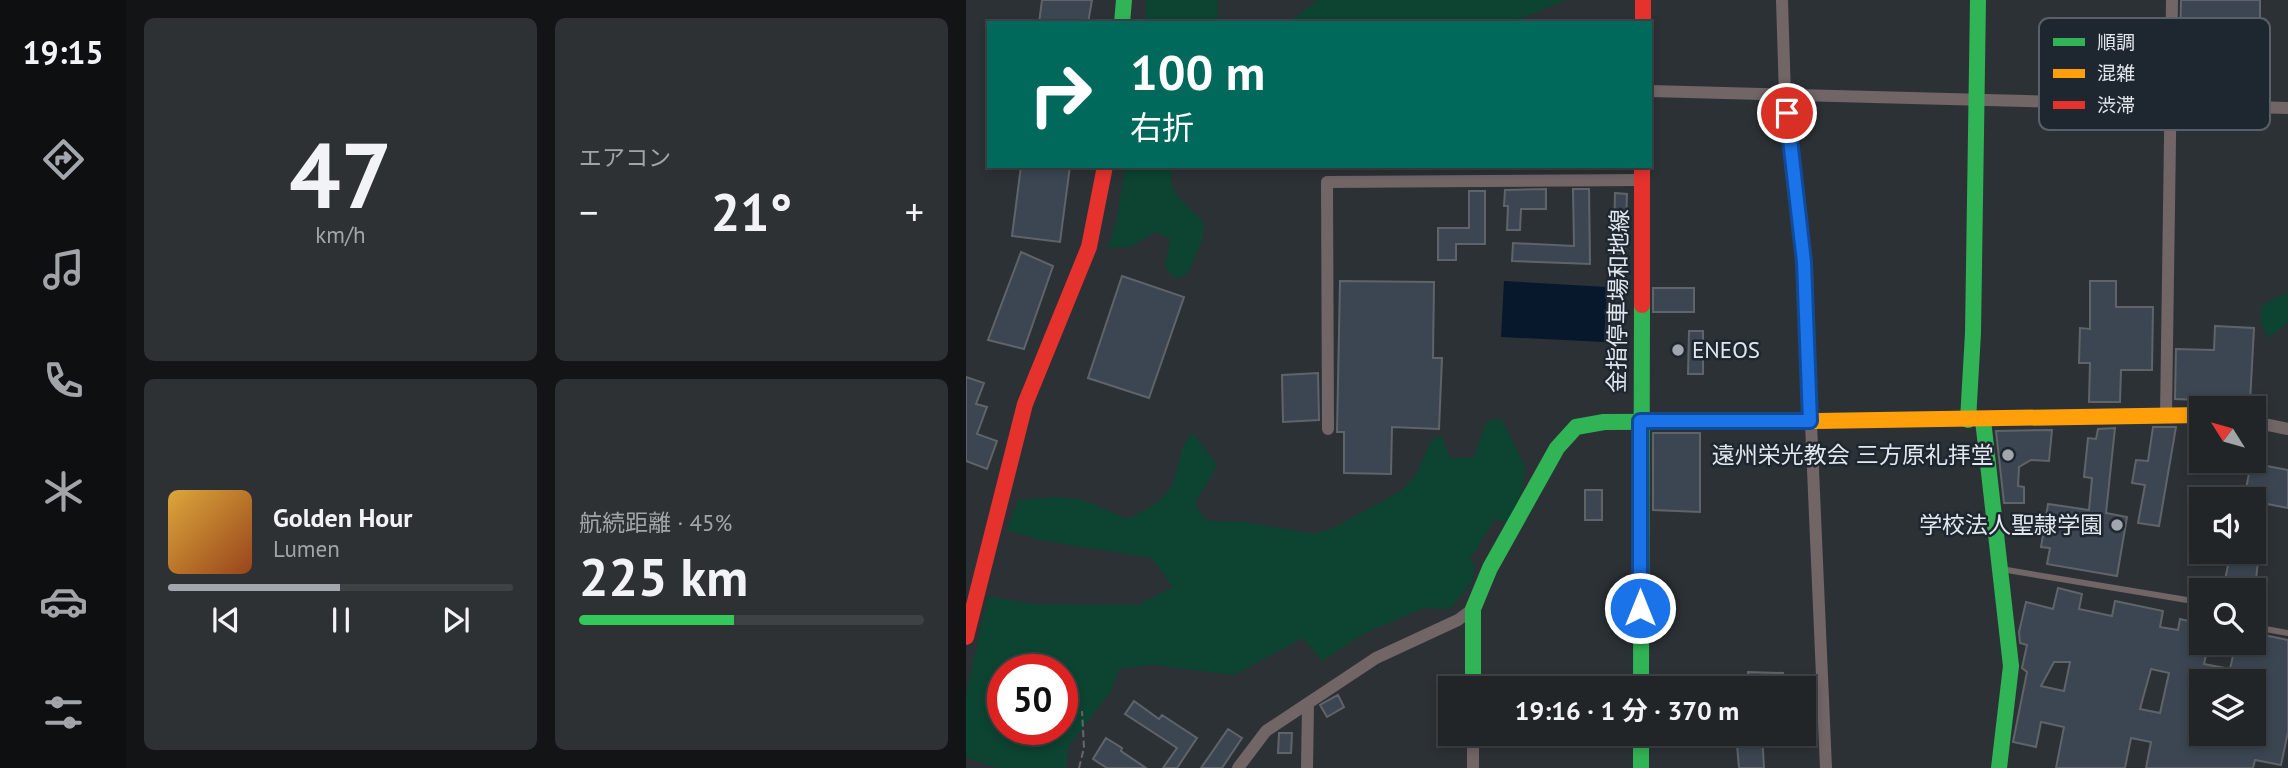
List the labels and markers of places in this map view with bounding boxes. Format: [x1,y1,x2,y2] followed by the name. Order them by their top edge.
[1757,83,1817,143] pin
[1692,335,1760,364] place label: ENEOS
[1670,342,1686,358] marker: ENEOS
[1712,440,1994,469] place label: 遠州栄光教会 三方原礼拝堂
[2000,447,2016,463] marker: 遠州栄光教会 三方原礼拝堂
[1919,510,2103,539] place label: 学校法人聖隷学園
[2109,517,2125,533] marker: 学校法人聖隷学園

